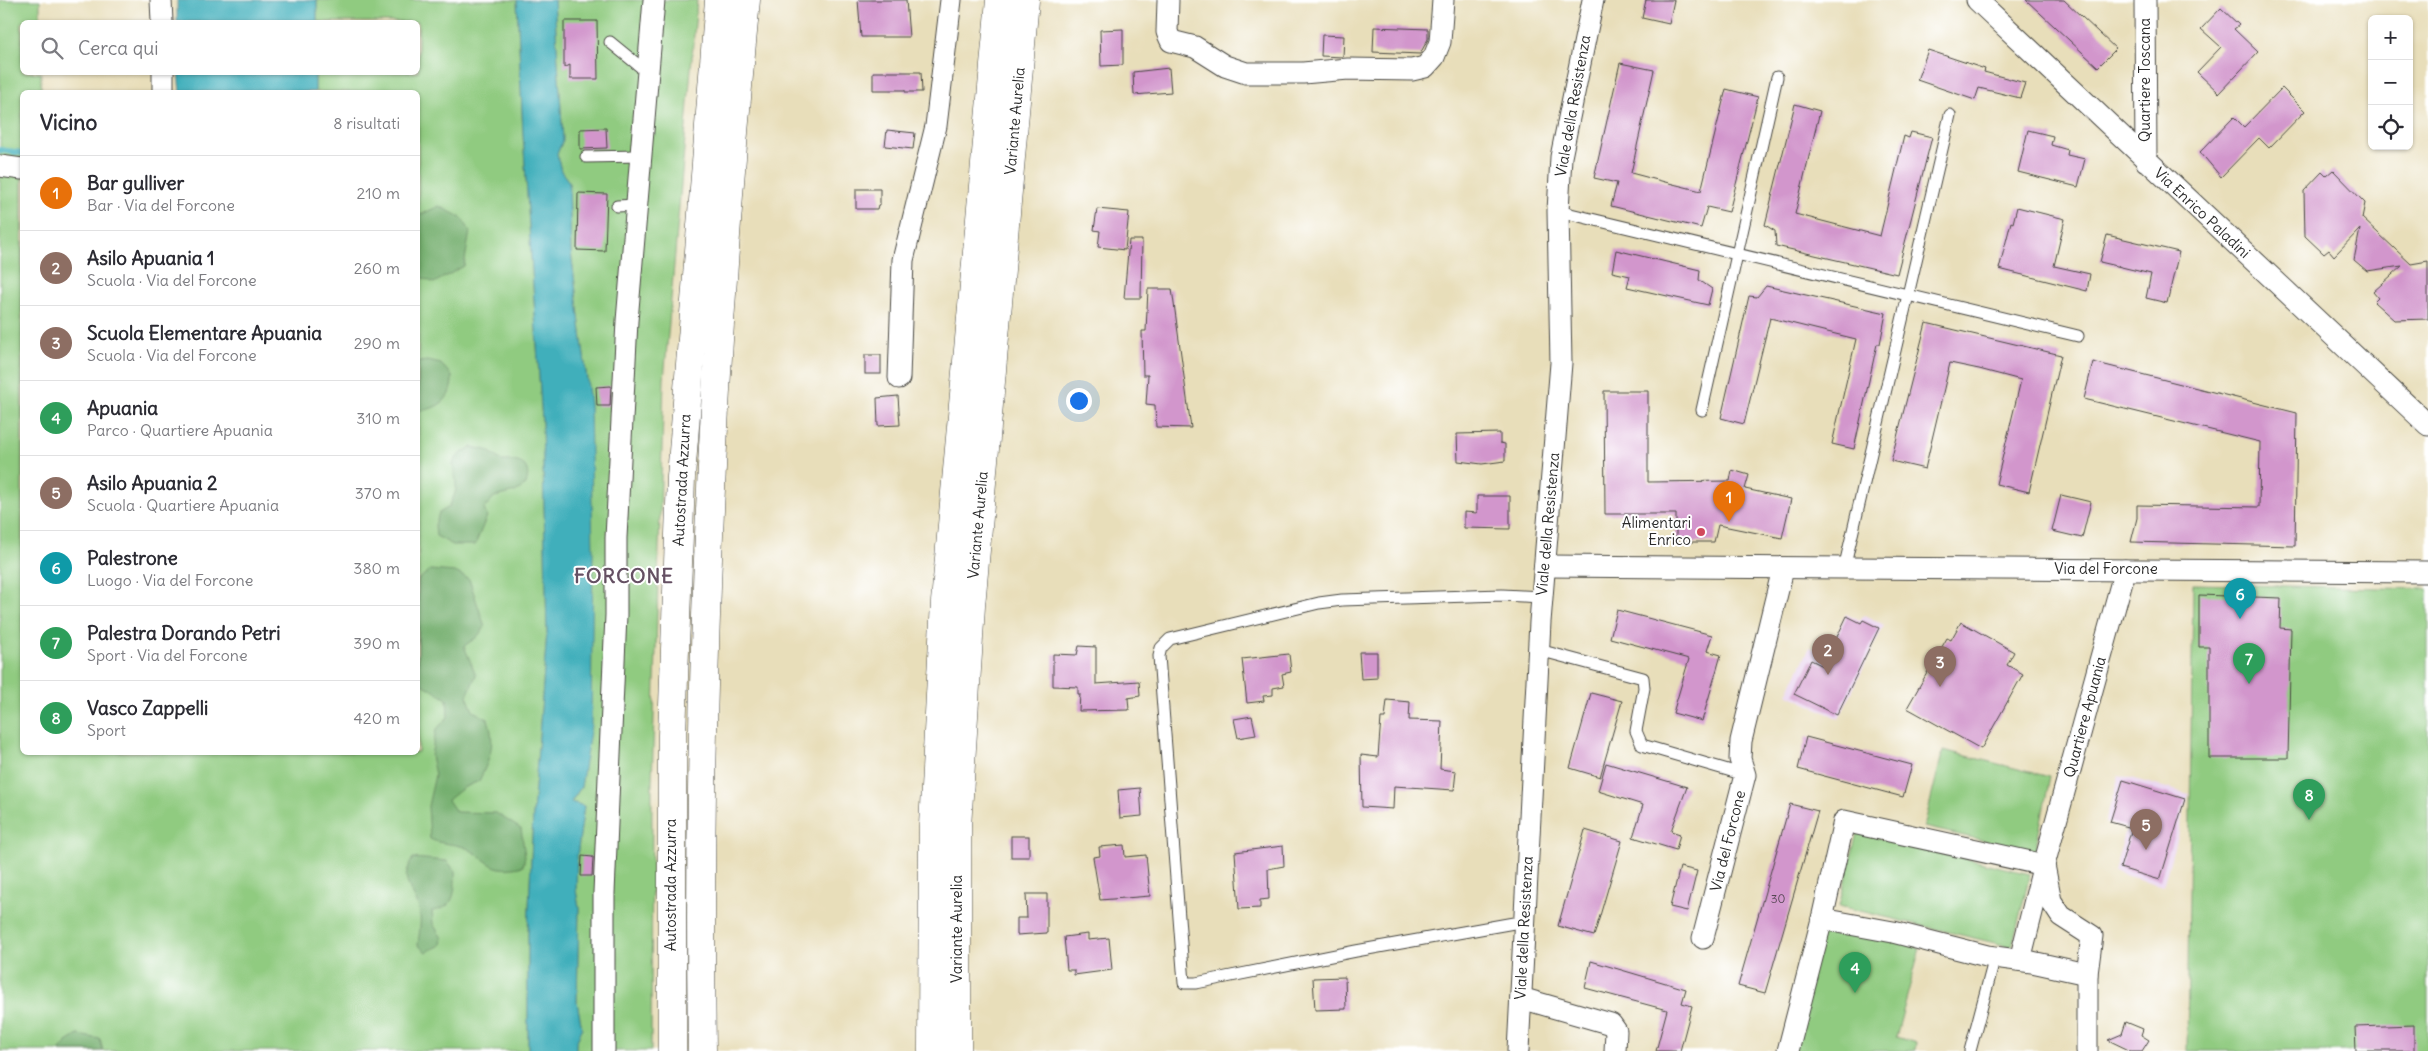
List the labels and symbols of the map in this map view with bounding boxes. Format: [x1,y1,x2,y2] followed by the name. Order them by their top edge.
[2135,18,2154,142] street label: Quartiere Toscana
[1551,33,1594,178] street label: Viale della Resistenza
[1000,66,1029,176] street label: Variante Aurelia
[2150,163,2254,262] street label: Via Enrico Paladini
[1066,388,1092,414] your location
[669,413,694,547] street label: Autostrada Azzurra
[1532,451,1563,596] street label: Viale della Resistenza
[963,470,992,580] street label: Variante Aurelia
[1713,481,1745,522] pin: 1
[1622,513,1691,549] place label: Alimentari Enrico
[1695,526,1707,538] marker: Alimentari Enrico
[2054,559,2158,578] street label: Via del Forcone
[574,563,674,588] district label: FORCONE
[2224,578,2256,619] pin: 6
[1812,634,1844,675] pin: 2
[2233,643,2265,684] pin: 7
[1924,646,1956,687] pin: 3
[2059,654,2110,779] street label: Quartiere Apuania
[2293,779,2325,820] pin: 8
[1706,788,1749,893] street label: Via del Forcone
[2130,809,2162,850] pin: 5
[661,818,680,951] street label: Autostrada Azzurra
[1510,855,1537,1000] street label: Viale della Resistenza
[947,875,966,983] street label: Variante Aurelia
[1771,891,1785,906] house number: 30
[1839,952,1871,993] pin: 4

